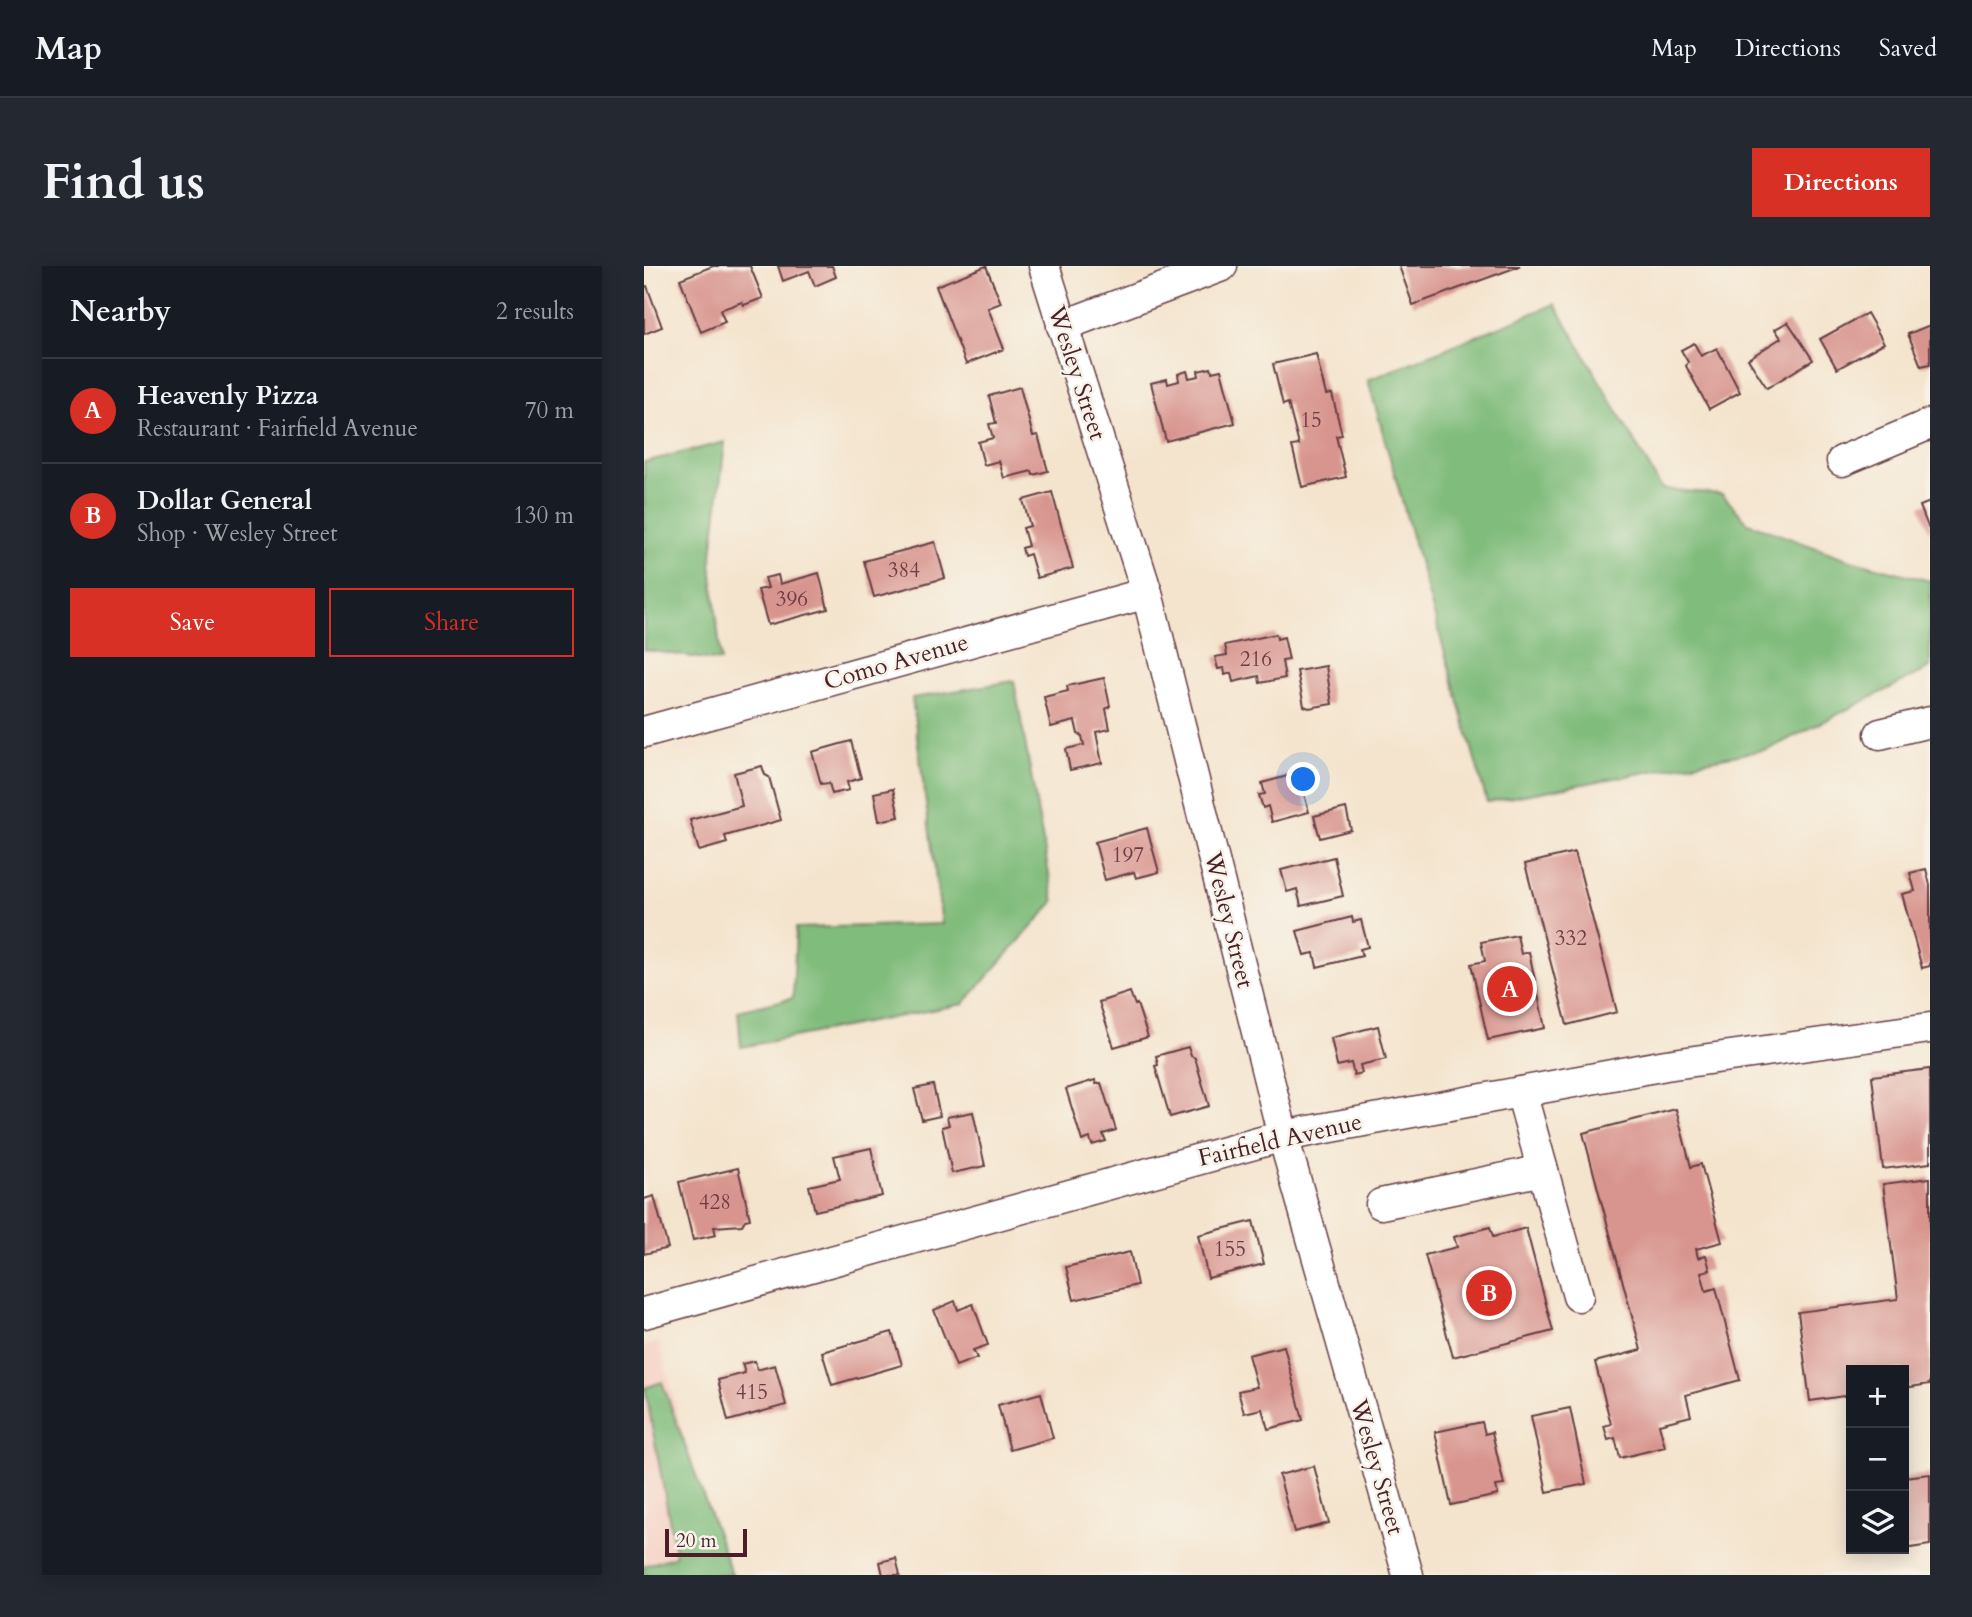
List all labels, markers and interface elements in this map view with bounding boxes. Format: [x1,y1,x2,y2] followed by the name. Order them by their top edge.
[35,26,102,71] text: Map
[1651,32,1697,65] text: Map
[1735,32,1841,65] text: Directions
[1879,32,1937,65] text: Saved
[1752,148,1930,217] button: Directions
[42,149,205,216] text: Find us
[70,291,171,332] text: Nearby
[496,296,574,327] text: 2 results
[1039,301,1114,445] street label: Wesley Street
[137,378,319,413] text: Heavenly Pizza
[84,395,102,426] text: A
[525,395,574,426] text: 70 m
[1300,406,1322,435] house number: 15
[137,413,418,444] text: Restaurant · Fairfield Avenue
[137,483,312,518] text: Dollar General
[85,500,101,531] text: B
[513,500,574,531] text: 130 m
[137,518,338,549] text: Shop · Wesley Street
[888,556,920,585] house number: 384
[776,585,808,614] house number: 396
[70,588,315,657] button: Save
[329,588,574,657] button: Share
[820,626,972,698] street label: Como Avenue
[1240,645,1272,674] house number: 216
[1286,762,1320,796] your location
[1112,841,1144,870] house number: 197
[1196,847,1262,992] street label: Wesley Street
[1555,924,1587,953] house number: 332
[1487,963,1533,1015] pin: A
[1195,1105,1365,1175] street label: Fairfield Avenue
[699,1188,731,1217] house number: 428
[1214,1235,1246,1264] house number: 155
[1466,1267,1512,1319] pin: B
[1846,1365,1909,1554] map controls
[1846,1365,1909,1428] button: +
[736,1378,768,1407] house number: 415
[1342,1395,1412,1539] street label: Wesley Street
[1846,1428,1909,1491] button: −
[1846,1491,1909,1554] button: layers
[665,1526,747,1558] scale bar
[676,1528,717,1554] text: 20 m

